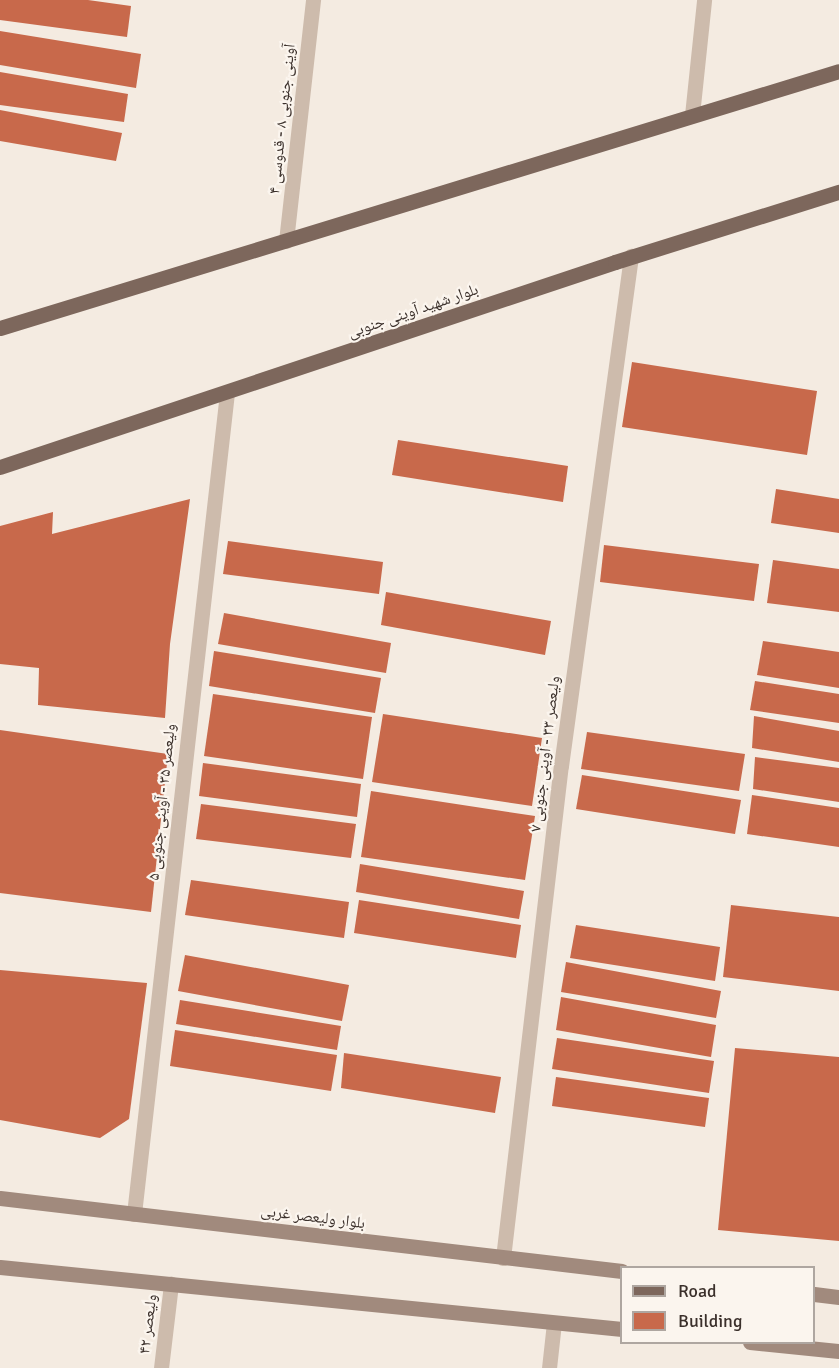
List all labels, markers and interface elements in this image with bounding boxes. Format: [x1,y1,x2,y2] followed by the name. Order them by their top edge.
[265,43,299,195] street label: آوینی جنوبی ۸ - قدوسی ۴
[345,280,481,342] street label: بلوار شهید آوینی جنوبی
[526,675,564,833] street label: ولیعصر ۳۳ - آوینی جنوبی ۷
[144,723,180,881] street label: ولیعصر ۳۵ - آوینی جنوبی ۵
[260,1201,366,1233] street label: بلوار ولیعصر غربی
[620,1266,815,1344] legend
[678,1280,717,1302] text: Road
[135,1293,161,1355] street label: ولیعصر ۴۲
[678,1310,742,1332] text: Building

